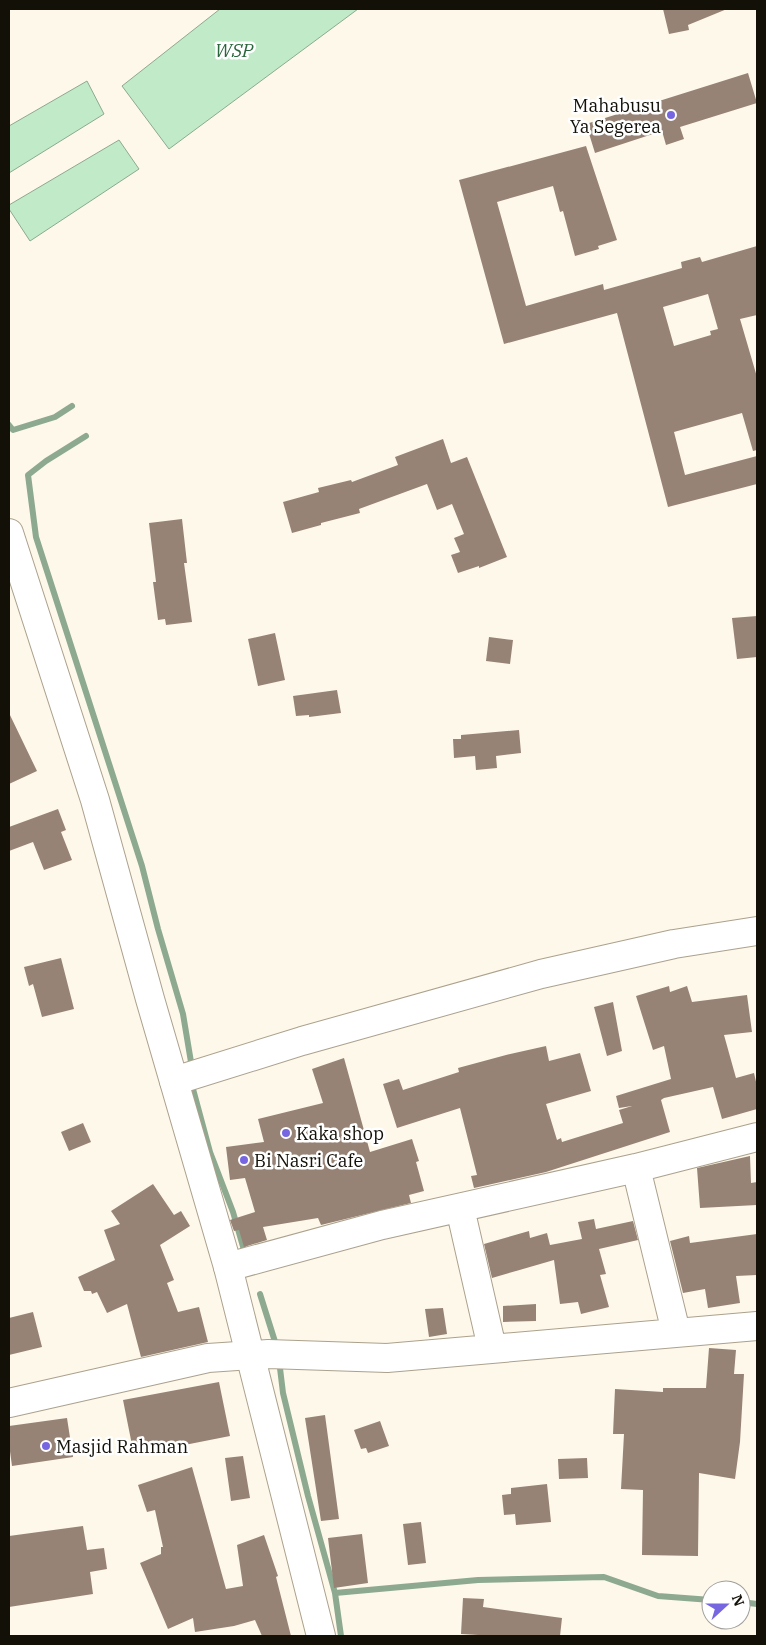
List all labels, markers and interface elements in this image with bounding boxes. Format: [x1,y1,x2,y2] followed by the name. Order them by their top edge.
[215,38,254,62] water label: WSP
[570,94,661,138] place label: Mahabusu Ya Segerea
[665,109,677,121] marker: Mahabusu Ya Segerea
[296,1122,384,1145] place label: Kaka shop
[280,1127,292,1139] marker: Kaka shop
[254,1149,363,1172] place label: Bi Nasri Cafe
[238,1154,250,1166] marker: Bi Nasri Cafe
[56,1435,188,1458] place label: Masjid Rahman
[40,1440,52,1452] marker: Masjid Rahman
[701,1580,751,1630] north arrow
[728,1592,749,1609] text: N

